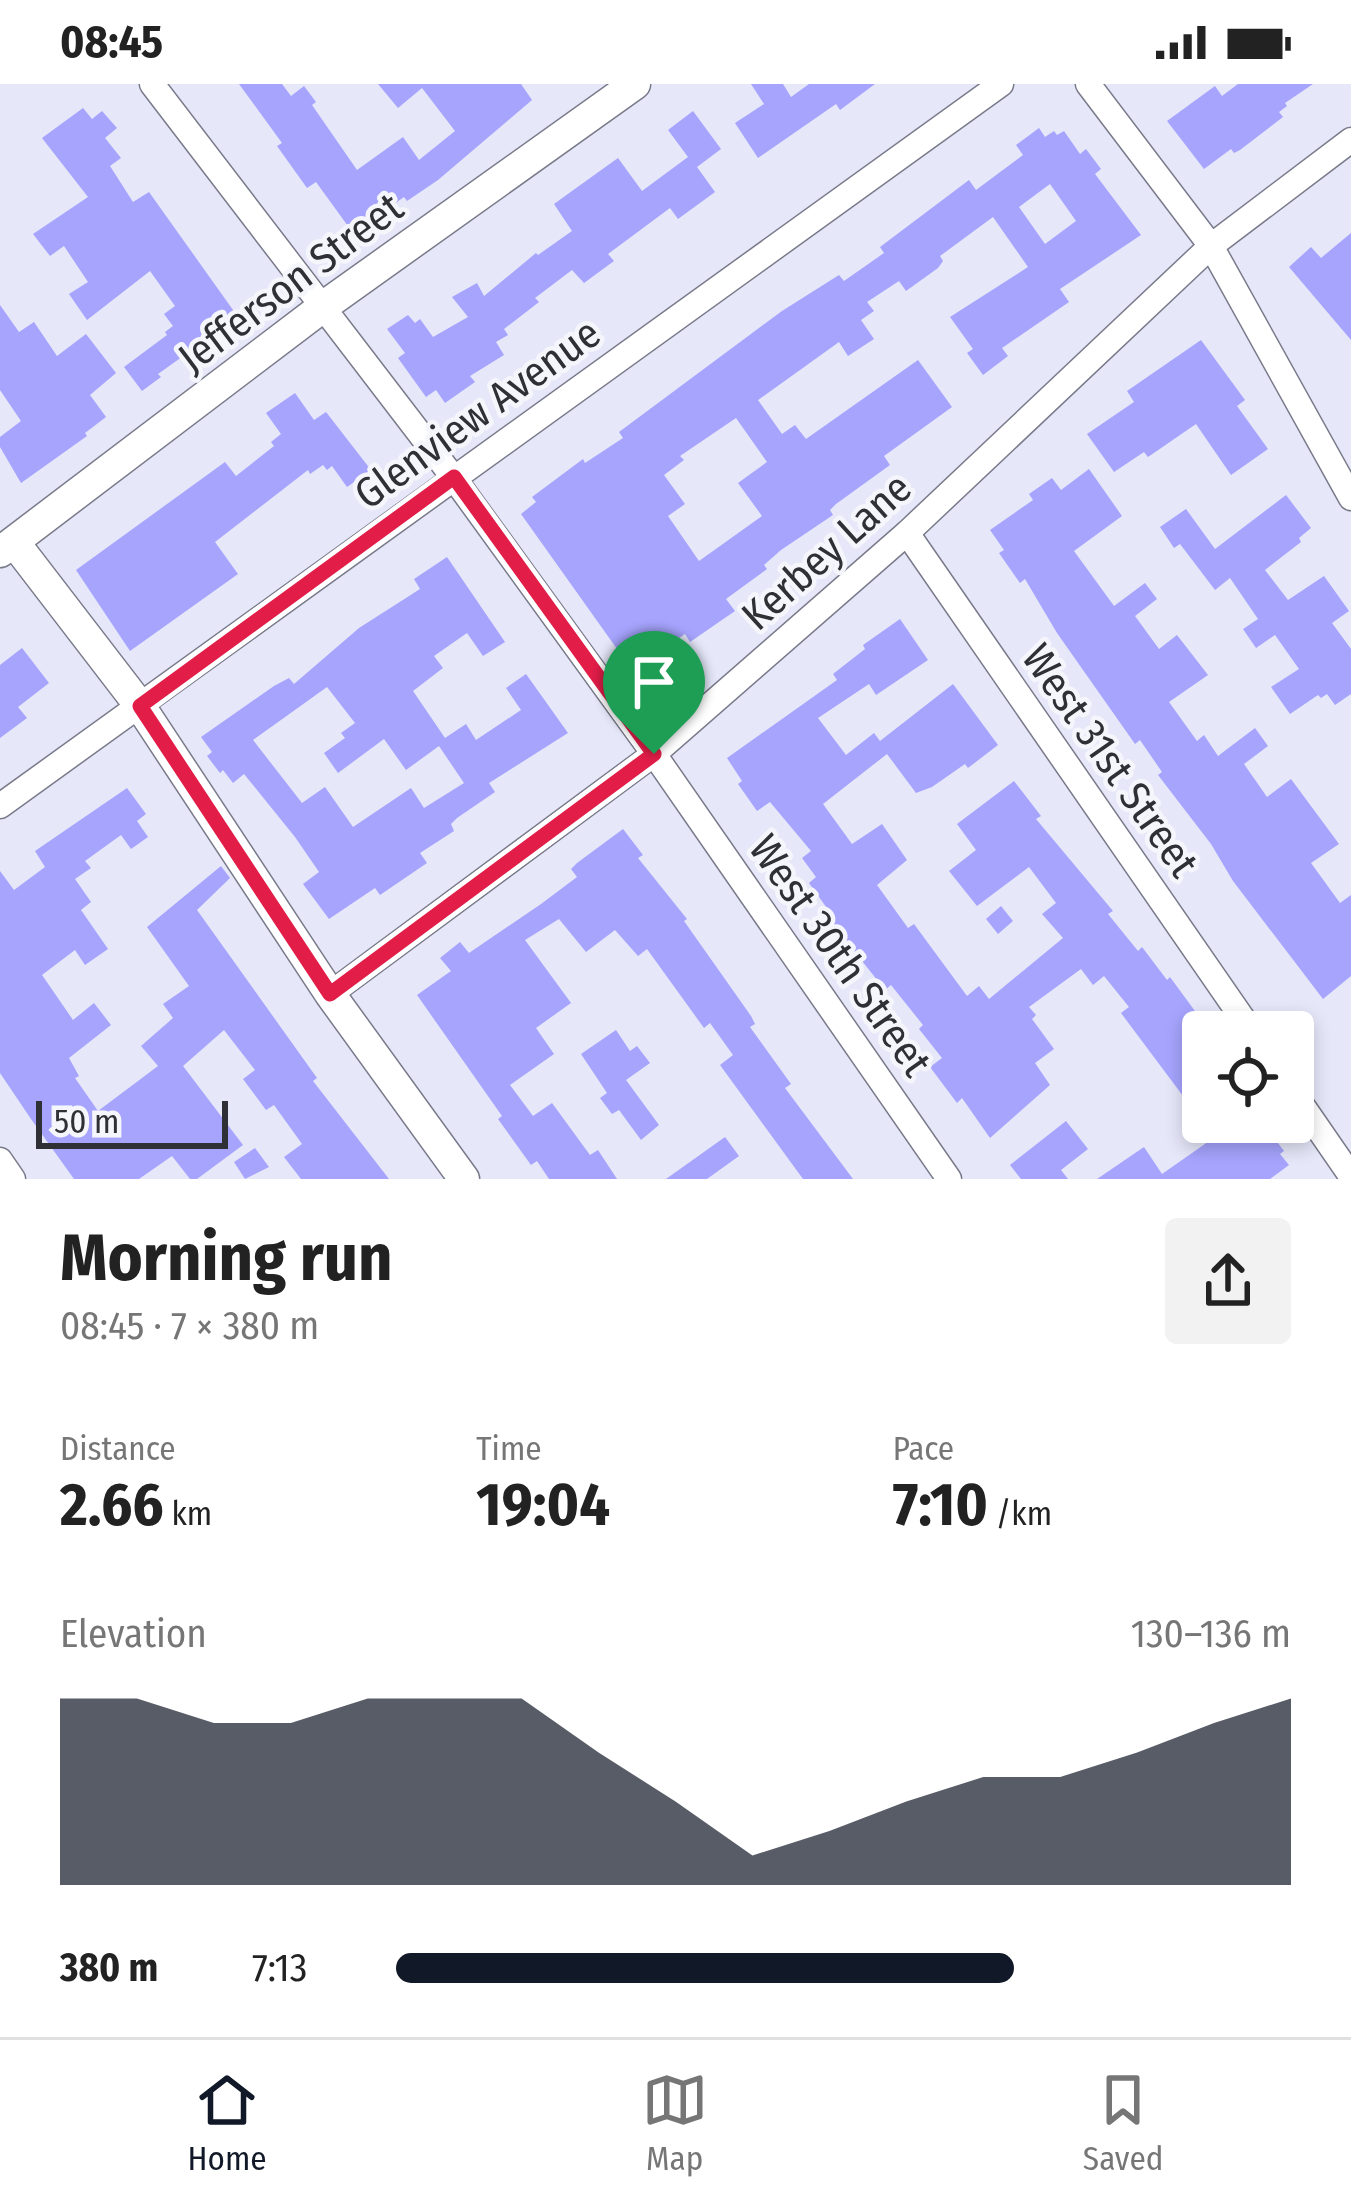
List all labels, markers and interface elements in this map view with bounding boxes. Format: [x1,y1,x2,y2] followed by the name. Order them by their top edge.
[60,15,163,69] text: 08:45
[169,182,413,383] street label: Jefferson Street
[345,308,610,520] street label: Glenview Avenue
[732,463,922,641] street label: Kerbey Lane
[603,631,705,754] pin
[1012,635,1209,887] street label: West 31st Street
[621,649,687,715] icon: arrive
[738,825,942,1086] street label: West 30th Street
[1182,1011,1314,1143] map controls
[1182,1011,1314,1143] button: locate
[36,1095,228,1148] scale bar
[54,1102,119,1142] text: 50 m
[60,1218,393,1297] text: Morning run
[1165,1218,1291,1344] button: share
[60,1303,319,1349] text: 08:45 · 7 × 380 m
[60,1429,176,1469] text: Distance
[476,1429,542,1469] text: Time
[893,1429,954,1469] text: Pace
[60,1469,164,1541] text: 2.66
[476,1469,610,1541] text: 19:04
[893,1469,988,1541] text: 7:10
[164,1494,212,1534] text: km
[988,1494,1052,1534] text: /km
[60,1611,207,1657] text: Elevation
[1131,1611,1291,1657] text: 130–136 m
[60,1945,158,1991] text: 380 m
[252,1945,307,1991] text: 7:13
[188,2067,267,2179] tab: Home
[642,2067,708,2179] tab: Map
[1083,2067,1163,2179] tab: Saved

